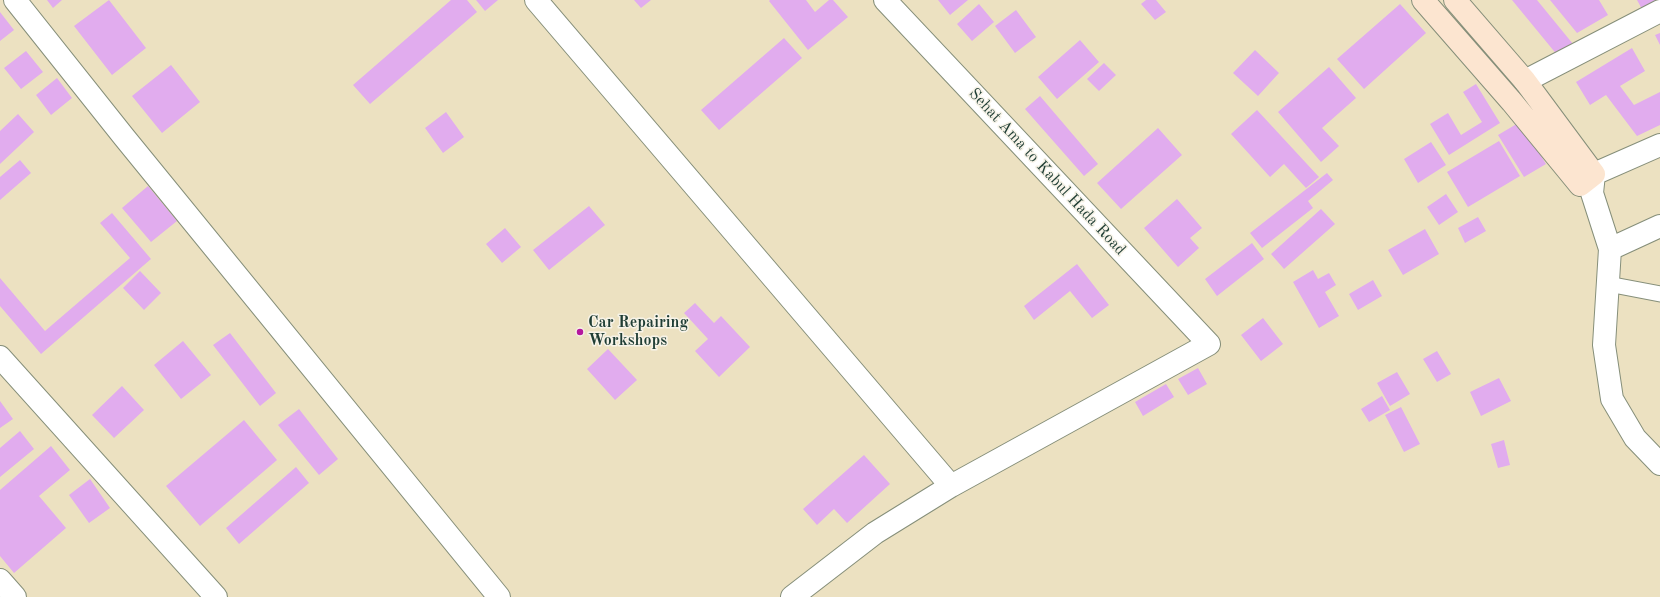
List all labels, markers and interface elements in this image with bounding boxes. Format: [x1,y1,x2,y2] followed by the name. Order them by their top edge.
[964,84,1130,260] street label: Sehat Ama to Kabul Hada Road
[588,313,688,351] place label: Car Repairing Workshops
[575,327,585,337] marker: Car Repairing Workshops

